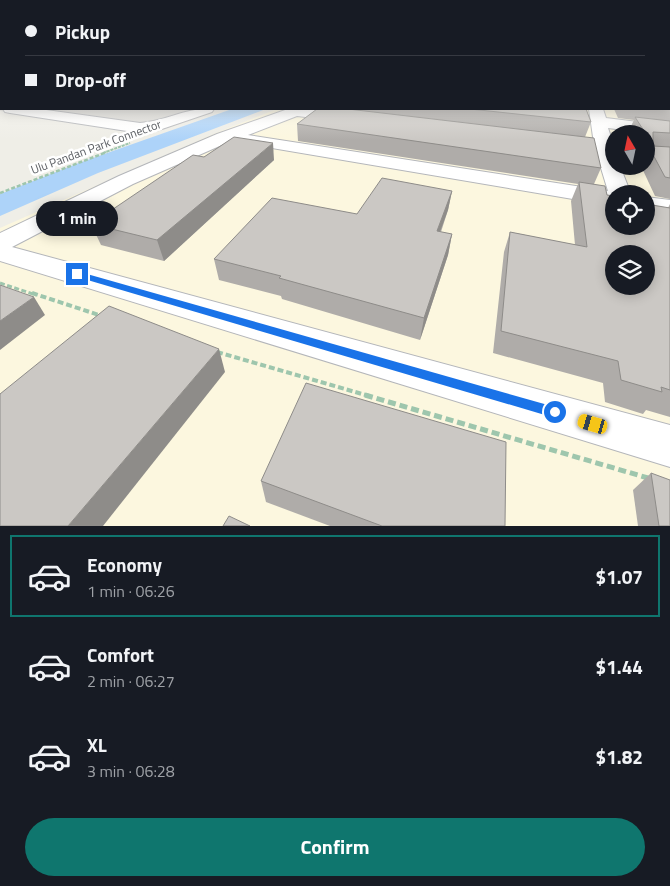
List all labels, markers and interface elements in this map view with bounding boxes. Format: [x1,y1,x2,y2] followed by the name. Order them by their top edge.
[55,17,110,46] text: Pickup
[55,65,126,94] text: Drop-off
[28,114,164,179] street label: Ulu Pandan Park Connector
[605,125,655,175] north arrow
[605,125,655,295] map controls
[605,185,655,235] button: locate
[36,202,118,236] callout: 1 min
[58,206,96,230] text: 1 min
[605,245,655,295] button: layers
[66,263,88,285] route end
[544,401,566,423] route start
[576,413,609,435] car
[87,550,162,579] text: Economy
[27,554,72,599] icon: car
[596,562,643,591] text: $1.07
[87,579,175,603] text: 1 min · 06:26
[87,640,154,669] text: Comfort
[27,644,72,689] icon: car
[596,652,643,681] text: $1.44
[87,669,175,693] text: 2 min · 06:27
[87,730,107,759] text: XL
[27,734,72,779] icon: car
[596,742,643,771] text: $1.82
[87,759,175,783] text: 3 min · 06:28
[25,818,645,876] button: Confirm

